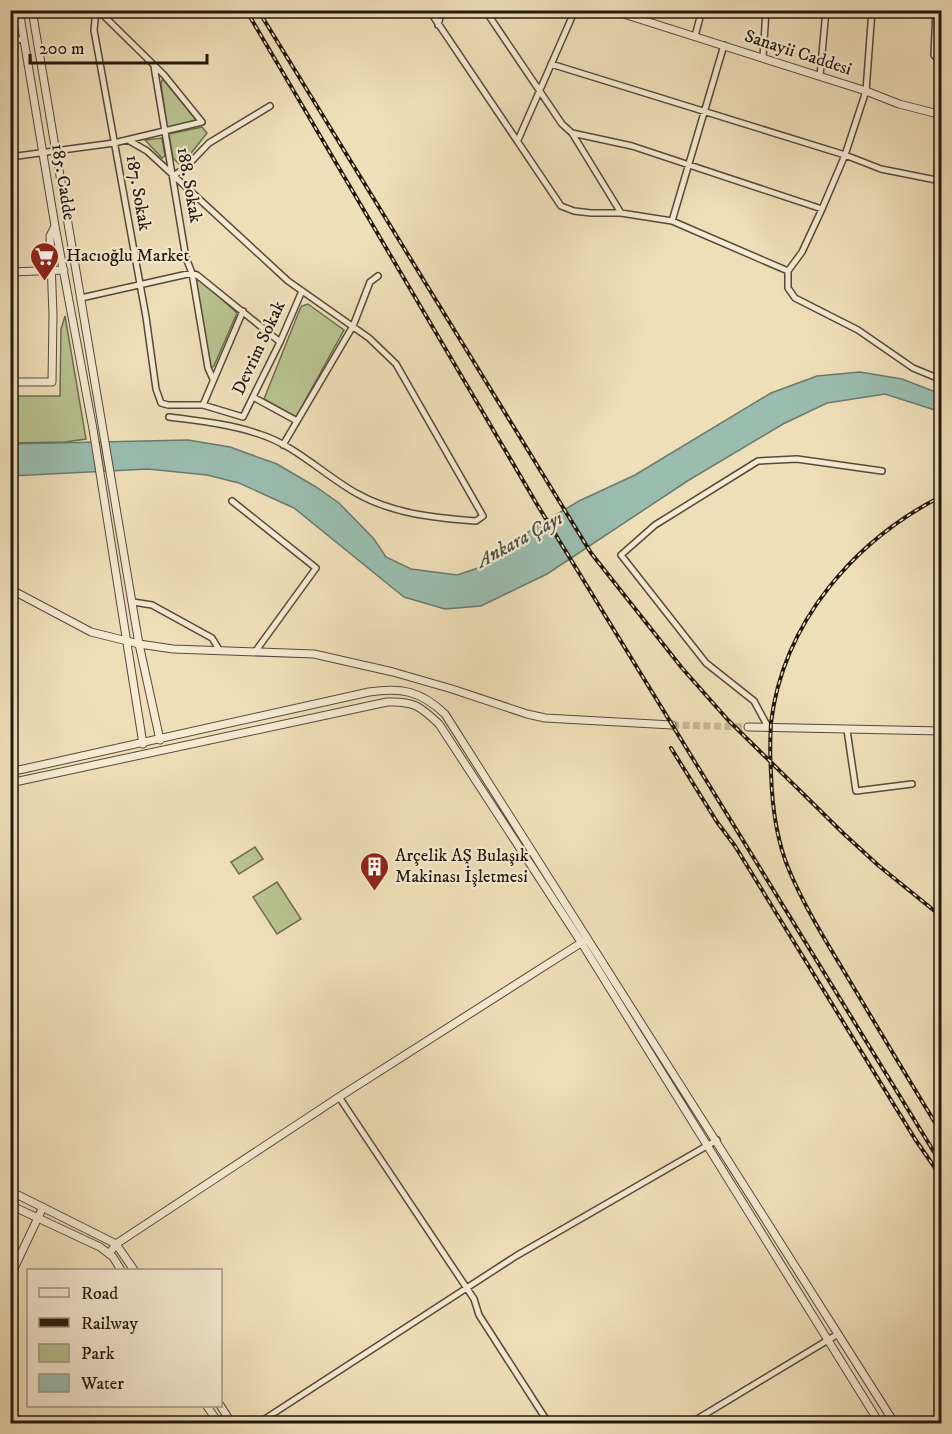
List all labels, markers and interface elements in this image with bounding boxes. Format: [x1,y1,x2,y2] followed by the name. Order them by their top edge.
[742,25,854,81] street label: Sanayii Caddesi
[30,27,207,65] scale bar
[39,38,85,60] text: 200 m
[46,142,80,222] street label: 185. Cadde
[172,145,206,225] street label: 188. Sokak
[121,153,156,233] street label: 187. Sokak
[29,240,61,282] supermarket icon: Hacıoğlu Market
[66,245,189,267] place label: Hacıoğlu Market
[228,297,290,398] street label: Devrim Sokak
[471,506,567,575] water label: Ankara Çayı
[395,845,529,888] place label: Arçelik AŞ Bulaşık Makinası İşletmesi
[358,850,390,892] building icon: Arçelik AŞ Bulaşık Makinası İşletmesi
[27,1269,222,1407] legend
[81,1283,118,1305] text: Road
[81,1313,139,1335] text: Railway
[81,1343,115,1365] text: Park
[80,1373,124,1395] text: Water

